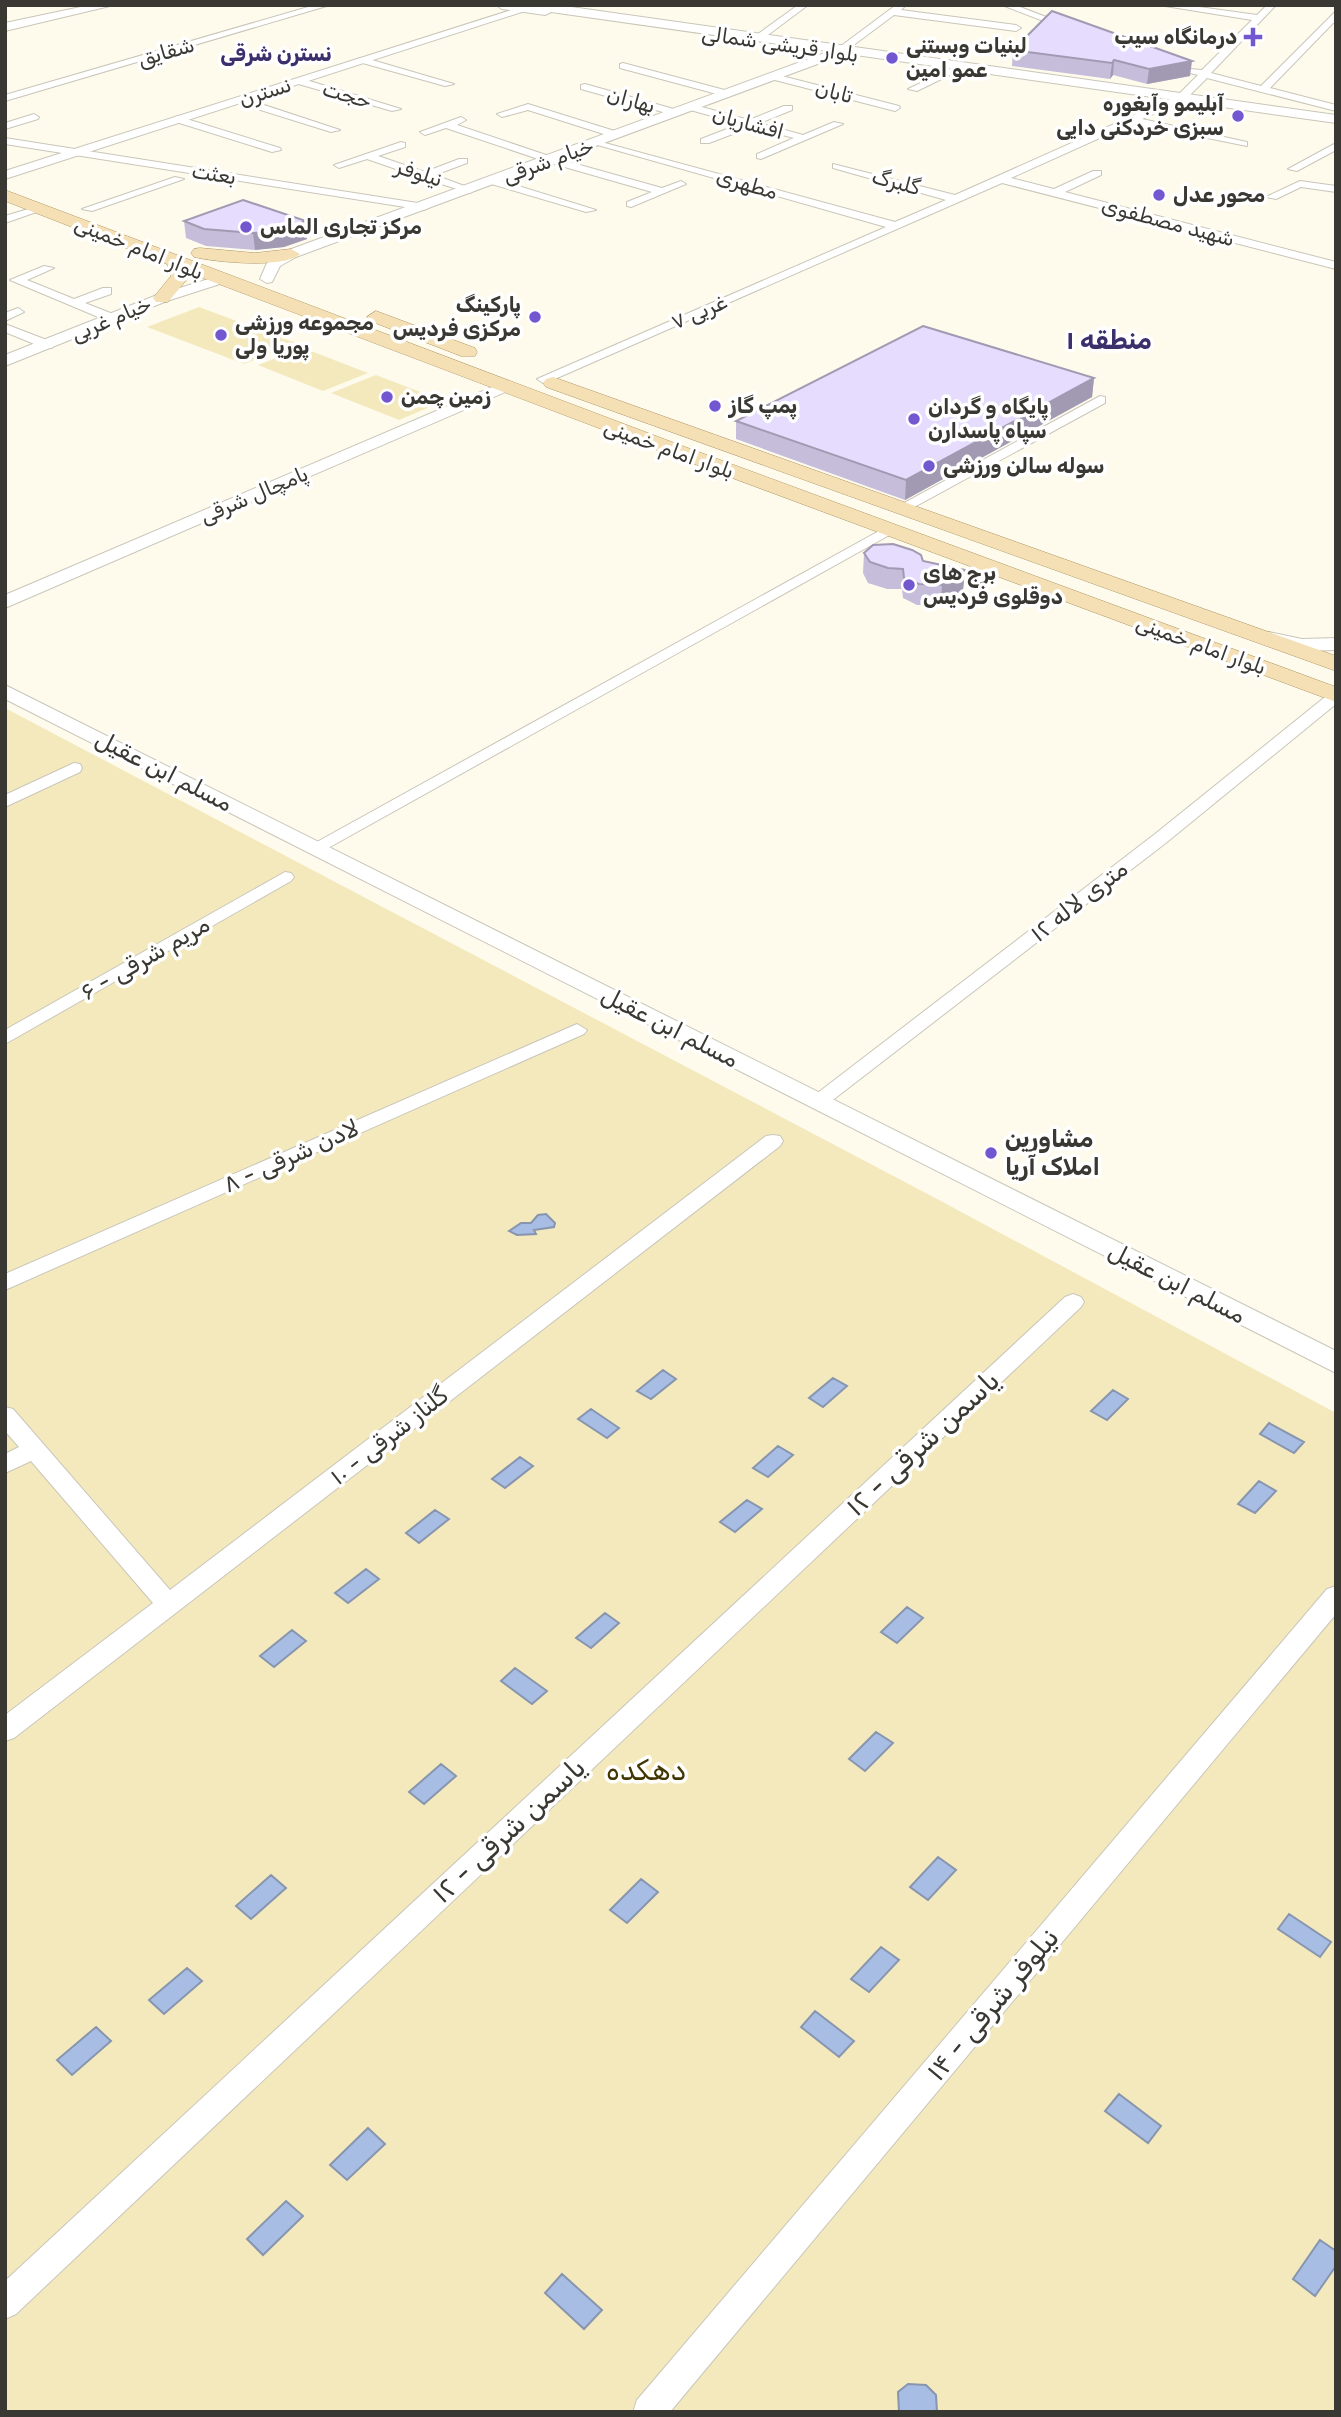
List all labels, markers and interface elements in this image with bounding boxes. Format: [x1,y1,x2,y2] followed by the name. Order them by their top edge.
[700,20,860,67] street label: بلوار قریشی شمالی
[1114,24,1237,49] place label: درمانگاه سیب
[1243,27,1263,47] marker: درمانگاه سیب
[135,32,197,71] street label: شقایق
[906,33,1027,83] place label: لبنیات وبستنی عمو امین
[220,41,332,67] district label: نسترن شرقی
[884,50,900,66] marker: لبنیات وبستنی عمو امین
[236,71,294,112] street label: نسترن
[813,75,856,108] street label: تابان
[320,76,375,113] street label: حجت
[604,81,658,118] street label: بهاران
[1056,91,1224,141] place label: آبلیمو وآبغوره سبزی خردکنی دایی
[710,101,787,144] street label: افشاریان
[1230,108,1246,124] marker: آبلیمو وآبغوره سبزی خردکنی دایی
[499,133,597,189] street label: خیام شرقی
[391,153,446,192] street label: نیلوفر
[190,158,238,189] street label: بعثت
[714,163,781,204] street label: مطهری
[869,163,924,200] street label: گلبرگ
[1173,182,1265,208] place label: محور عدل
[1151,187,1167,203] marker: محور عدل
[1099,192,1237,251] street label: شهید مصطفوی
[71,210,207,286] street label: بلوار امام خمینی
[260,214,422,240] place label: مرکز تجاری الماس
[238,219,254,235] marker: مرکز تجاری الماس
[667,289,730,334] street label: ۷ غربی
[67,291,155,347] street label: خیام غربی
[393,292,521,342] place label: پارکینگ مرکزی فردیس
[527,309,543,325] marker: پارکینگ مرکزی فردیس
[235,310,374,361] place label: مجموعه ورزشی پوریا ولی
[1066,325,1152,356] district label: منطقه ۱
[213,327,229,343] marker: مجموعه ورزشی پوریا ولی
[401,384,491,409] place label: زمین چمن
[379,389,395,405] marker: زمین چمن
[727,393,797,420] place label: پمپ گاز
[928,394,1049,445] place label: پایگاه و گردان سپاه پاسدارن
[707,398,723,414] marker: پمپ گاز
[906,411,922,427] marker: پایگاه و گردان سپاه پاسدارن
[600,413,738,485] street label: بلوار امام خمینی
[943,453,1104,479] place label: سوله سالن ورزشی
[921,458,937,474] marker: سوله سالن ورزشی
[196,461,312,530] street label: پامچال شرقی
[923,560,1063,610] place label: برج های دوقلوی فردیس
[901,577,917,593] marker: برج های دوقلوی فردیس
[1132,609,1270,681] street label: بلوار امام خمینی
[90,724,237,818] street label: مسلم ابن عقیل
[1025,854,1133,948] street label: ۱۲ متری لاله
[76,910,215,1007] street label: مریم شرقی - ۶
[596,980,743,1074] street label: مسلم ابن عقیل
[219,1114,363,1198] street label: لادن شرقی - ۸
[1005,1125,1100,1181] place label: مشاورین املاک آریا
[983,1145,999,1161] marker: مشاورین املاک آریا
[1103,1236,1250,1330] street label: مسلم ابن عقیل
[839,1364,1006,1523] street label: یاسمن شرقی - ۱۲
[324,1381,454,1491] street label: گلناز شرقی - ۱۰
[425,1751,592,1910] street label: یاسمن شرقی - ۱۲
[606,1754,686,1787] park label: دهکده
[919,1921,1066,2087] street label: نیلوفر شرقی - ۱۴

